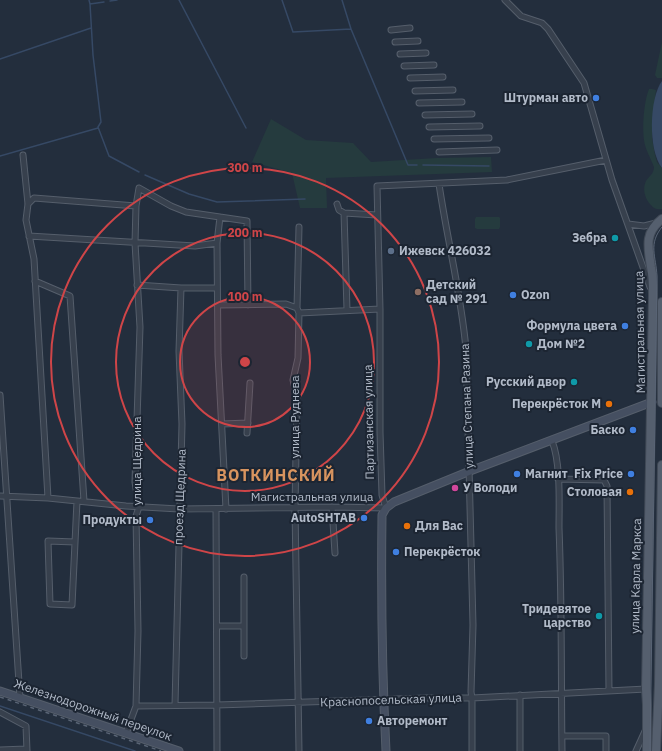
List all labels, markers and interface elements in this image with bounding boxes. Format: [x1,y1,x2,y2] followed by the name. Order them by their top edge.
[504,90,588,105] place label: Штурман авто
[591,93,601,103] marker: Штурман авто
[227,160,263,175] text: 300 m
[227,225,263,240] text: 200 m
[572,230,607,245] place label: Зебра
[610,233,620,243] marker: Зебра
[399,243,491,258] place label: Ижевск 426032
[386,246,396,256] marker: Ижевск 426032
[631,270,648,393] street label: Магистральная улица
[426,277,487,306] place label: Детский сад № 291
[413,287,423,297] marker: Детский сад № 291
[521,287,550,302] place label: Ozon
[227,289,263,304] text: 100 m
[508,290,518,300] marker: Ozon
[526,318,617,333] place label: Формула цвета
[620,321,630,331] marker: Формула цвета
[537,336,585,351] place label: Дом №2
[524,339,534,349] marker: Дом №2
[457,343,476,469] street label: улица Степана Разина
[238,355,252,369] centre of rings
[360,364,377,480] street label: Партизанская улица
[486,374,566,389] place label: Русский двор
[287,375,302,459] street label: улица Руднева
[569,377,579,387] marker: Русский двор
[512,396,601,411] place label: Перекрёсток М
[604,399,614,409] marker: Перекрёсток М
[129,416,144,506] street label: улица Щедрина
[590,422,625,437] place label: Баско
[628,425,638,435] marker: Баско
[170,448,189,545] street label: проезд Щедрина
[216,465,336,485] district label: ВОТКИНСКИЙ
[525,466,568,481] place label: Магнит
[574,466,623,481] place label: Fix Price
[512,469,522,479] marker: Магнит
[626,469,636,479] marker: Fix Price
[463,480,517,495] place label: У Володи
[450,483,460,493] marker: У Володи
[567,484,622,499] place label: Столовая
[625,487,635,497] marker: Столовая
[251,489,374,504] street label: Магистральная улица
[291,510,356,525] place label: AutoSHTAB
[83,512,142,527] place label: Продукты
[359,513,369,523] marker: AutoSHTAB
[145,515,155,525] marker: Продукты
[415,518,463,533] place label: Для Вас
[627,518,644,634] street label: улица Карла Маркса
[402,521,412,531] marker: Для Вас
[404,544,480,559] place label: Перекрёсток
[391,547,401,557] marker: Перекрёсток
[522,601,591,630] place label: Тридевятое царство
[594,611,604,621] marker: Тридевятое царство
[12,675,175,744] street label: Железнодорожный переулок
[320,690,463,709] street label: Краснопосельская улица
[377,713,448,728] place label: Авторемонт
[364,716,374,726] marker: Авторемонт

